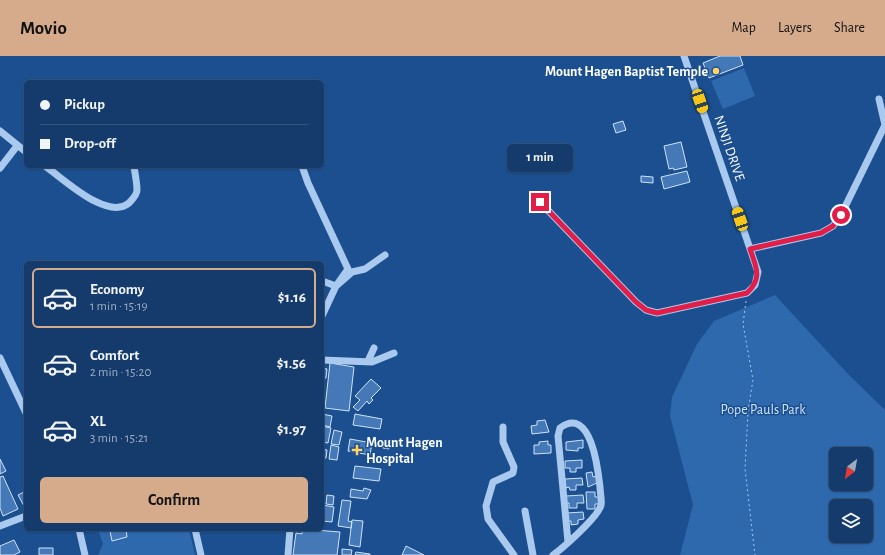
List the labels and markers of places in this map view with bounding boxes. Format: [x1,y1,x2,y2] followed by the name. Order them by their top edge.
[545,65,708,79] place label: Mount Hagen Baptist Temple
[711,66,721,76] marker: Mount Hagen Baptist Temple
[366,436,443,466] place label: Mount Hagen Hospital
[351,444,363,456] marker: Mount Hagen Hospital

